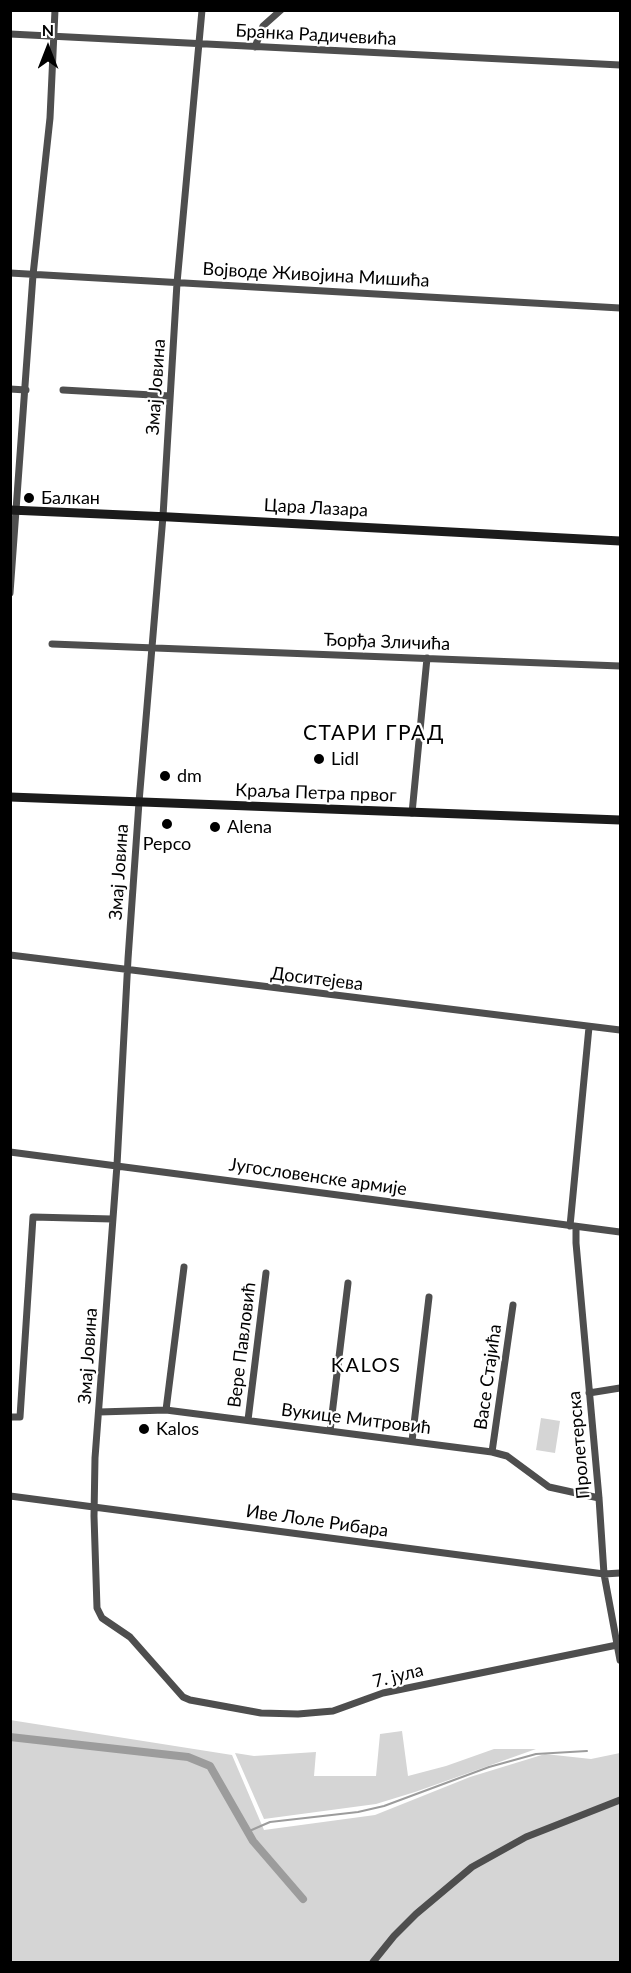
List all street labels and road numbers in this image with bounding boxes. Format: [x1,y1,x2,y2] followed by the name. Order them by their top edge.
[235,20,397,50] street label: Бранка Радичевића
[202,258,430,292] street label: Војводе Живојина Мишића
[142,338,170,436] street label: Змај Јовина
[263,494,369,522] street label: Цара Лазара
[323,629,451,655] street label: Ђорђа Зличића
[235,779,397,807] street label: Краља Петра првог
[105,823,133,921] street label: Змај Јовина
[270,963,364,995] street label: Доситејева
[228,1154,408,1200] street label: Југословенске армије
[224,1281,260,1409] street label: Вере Павловић
[74,1307,102,1405] street label: Змај Јовина
[470,1323,506,1431] street label: Васе Стајића
[564,1390,594,1500] street label: Пролетерска
[280,1399,432,1439] street label: Вукице Митровић
[244,1500,390,1542] street label: Иве Лоле Рибара
[370,1659,426,1693] street label: 7. јула

